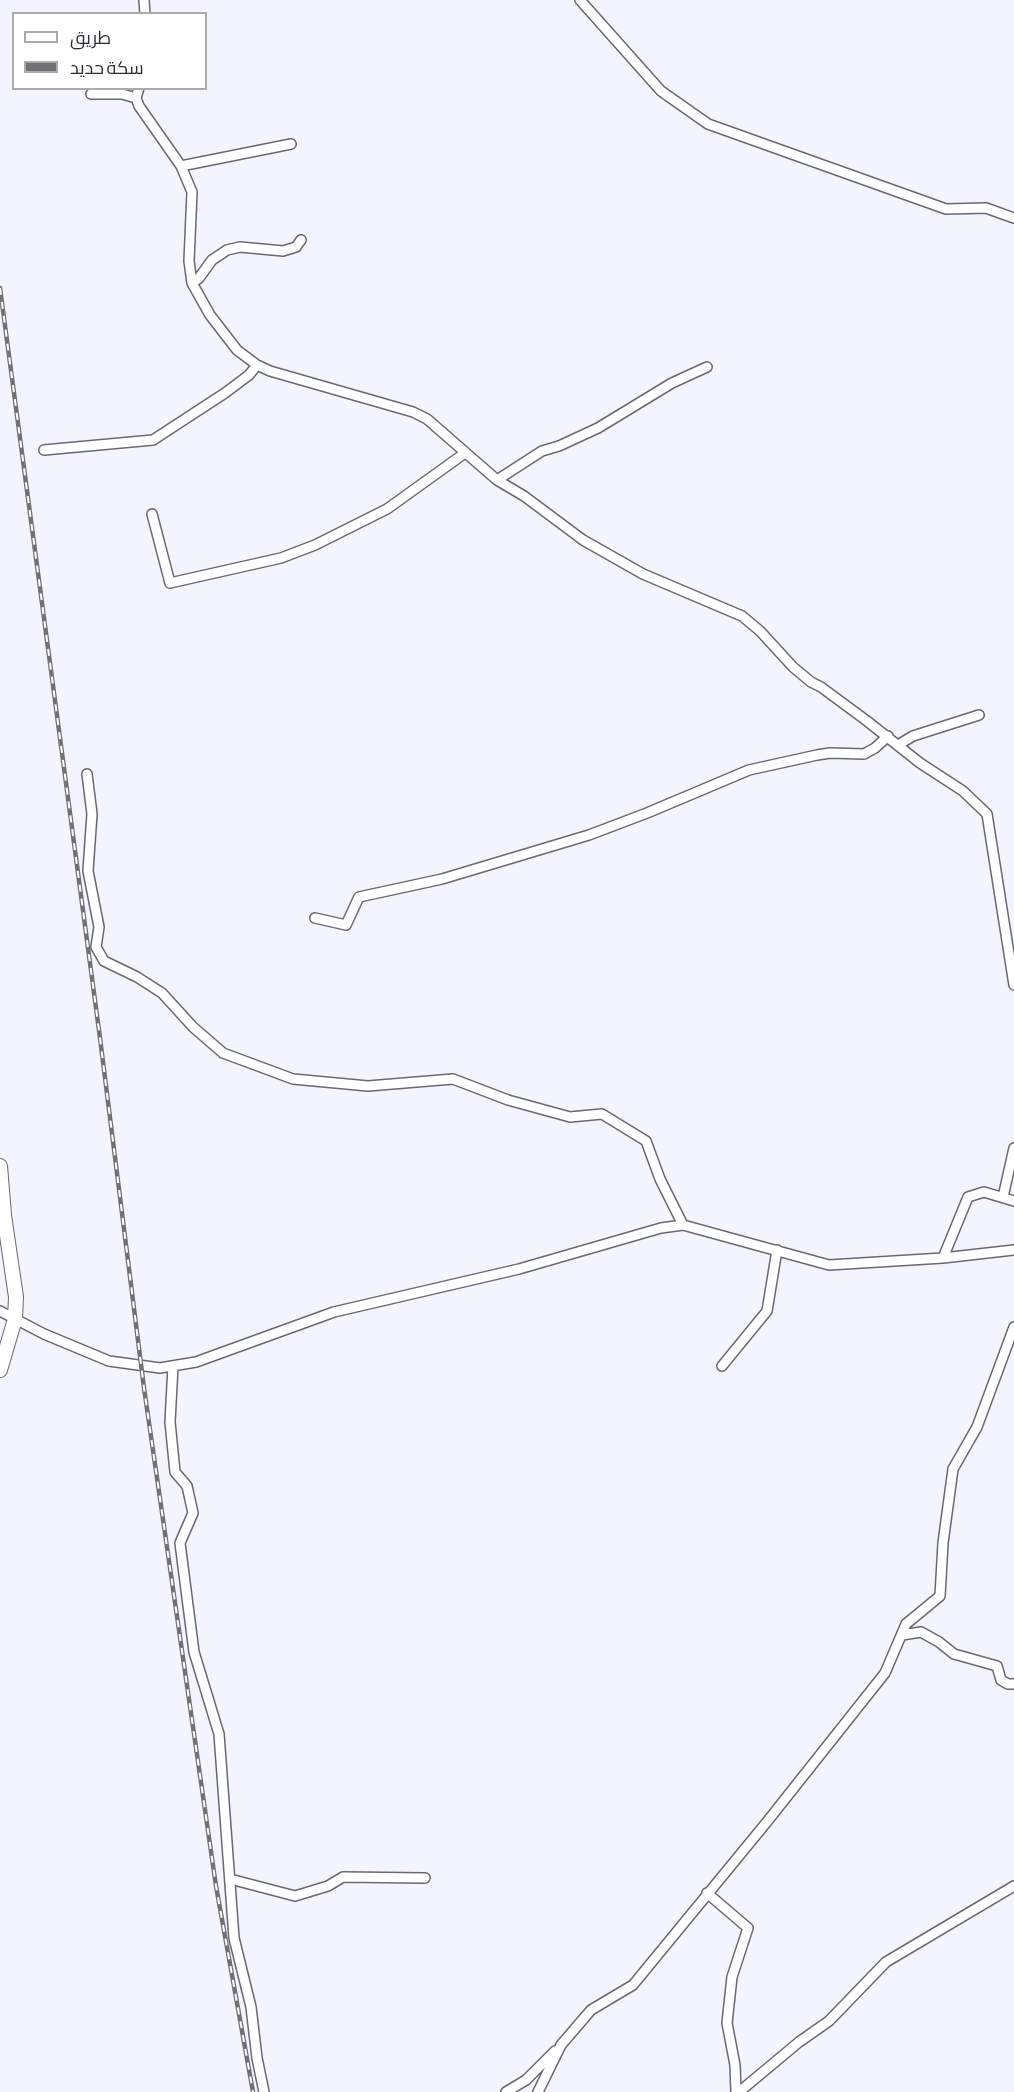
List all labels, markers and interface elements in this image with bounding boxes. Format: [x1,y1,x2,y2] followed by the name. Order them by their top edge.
[12,12,207,90] legend
[70,27,111,48] text: طريق
[70,57,144,78] text: سكة حديد

